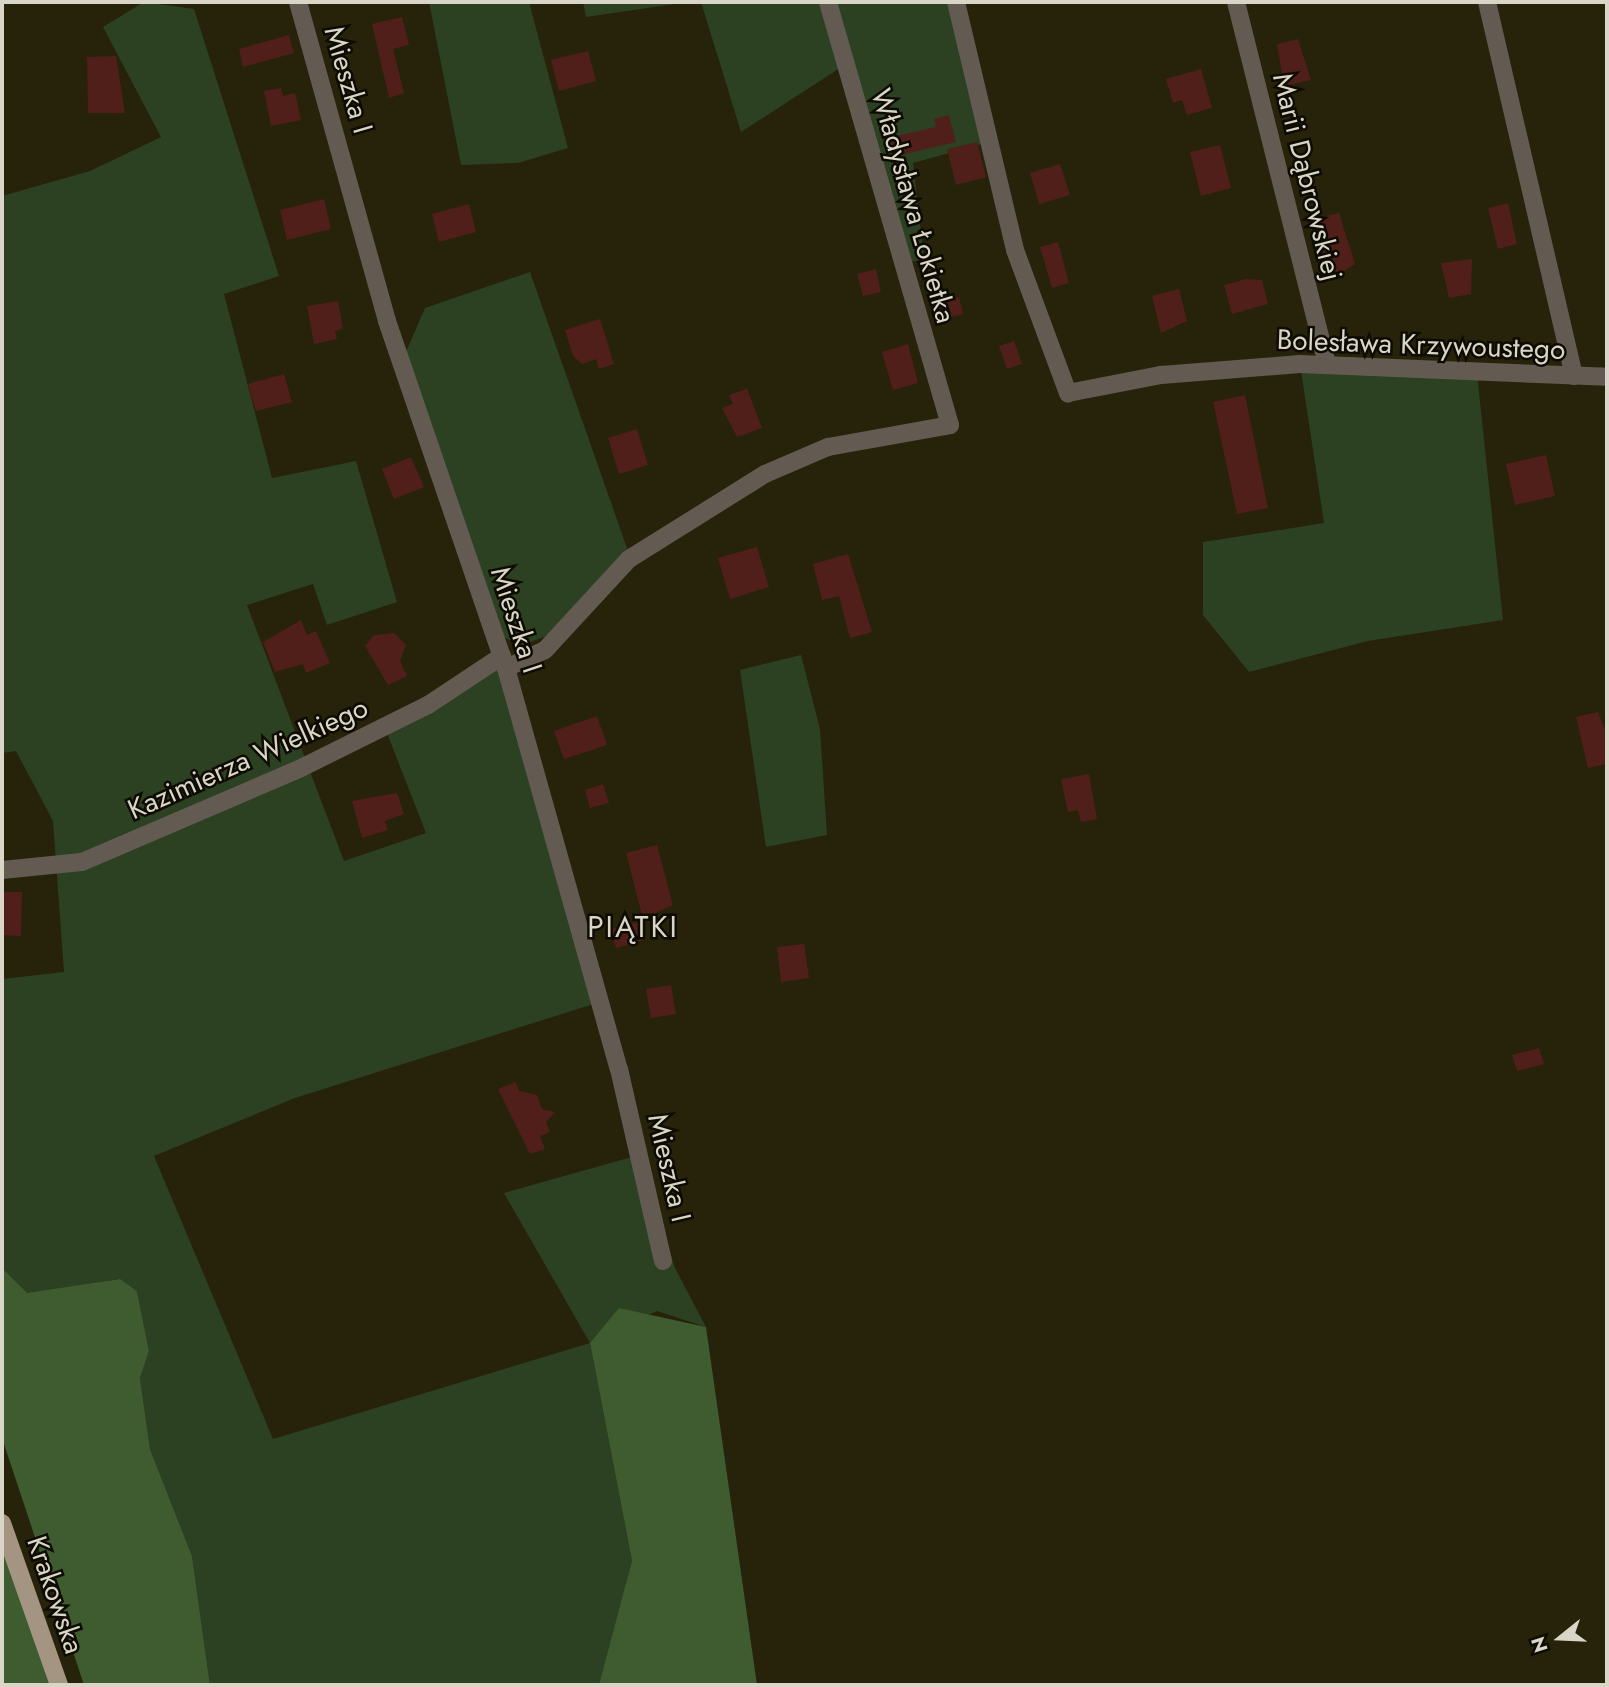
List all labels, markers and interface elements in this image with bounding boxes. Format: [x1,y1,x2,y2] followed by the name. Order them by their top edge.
[317,23,379,137] street label: Mieszka I
[1265,70,1349,284] street label: Marii Dąbrowskiej
[863,85,963,327] street label: Władysława Łokietka
[1276,323,1566,367] street label: Bolesława Krzywoustego
[483,563,549,677] street label: Mieszka I
[123,691,373,827] street label: Kazimierza Wielkiego
[588,909,678,945] district label: PIĄTKI
[640,1111,698,1225] street label: Mieszka I
[19,1532,91,1658] street label: Krakowska
[1525,1603,1595,1673] north arrow
[1524,1633,1555,1656] text: N

